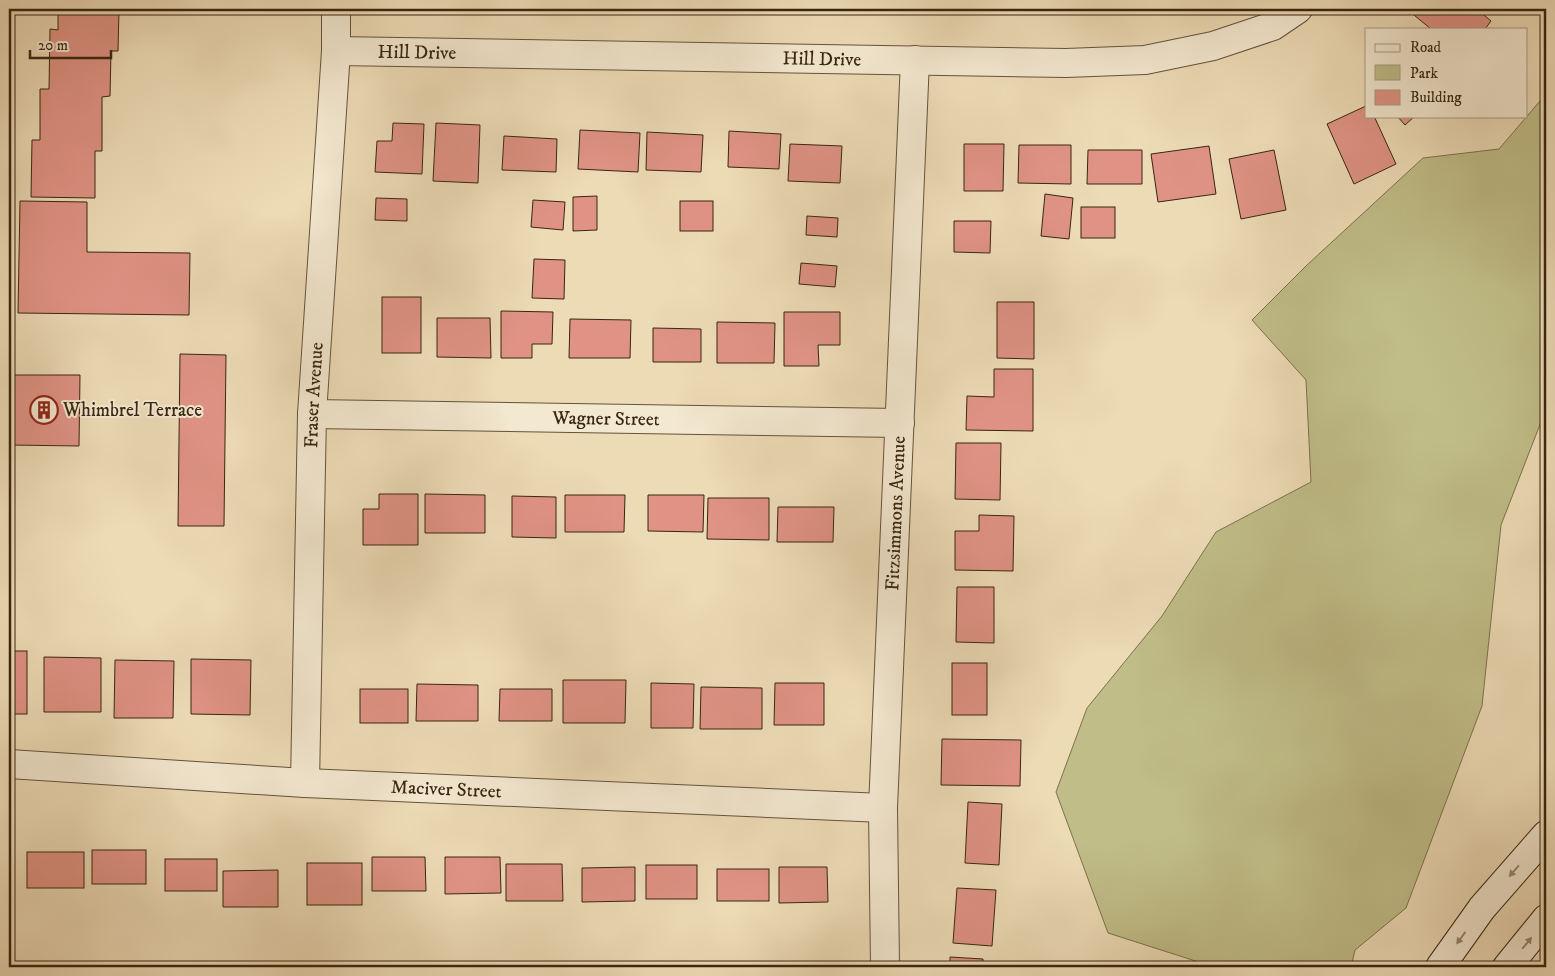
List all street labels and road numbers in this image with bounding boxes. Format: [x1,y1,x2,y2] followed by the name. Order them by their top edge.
[377,40,457,64] street label: Hill Drive
[782,47,862,71] street label: Hill Drive
[300,341,328,448] street label: Fraser Avenue
[551,406,660,431] street label: Wagner Street
[881,435,910,591] street label: Fitzsimmons Avenue
[390,775,502,803] street label: Maciver Street

